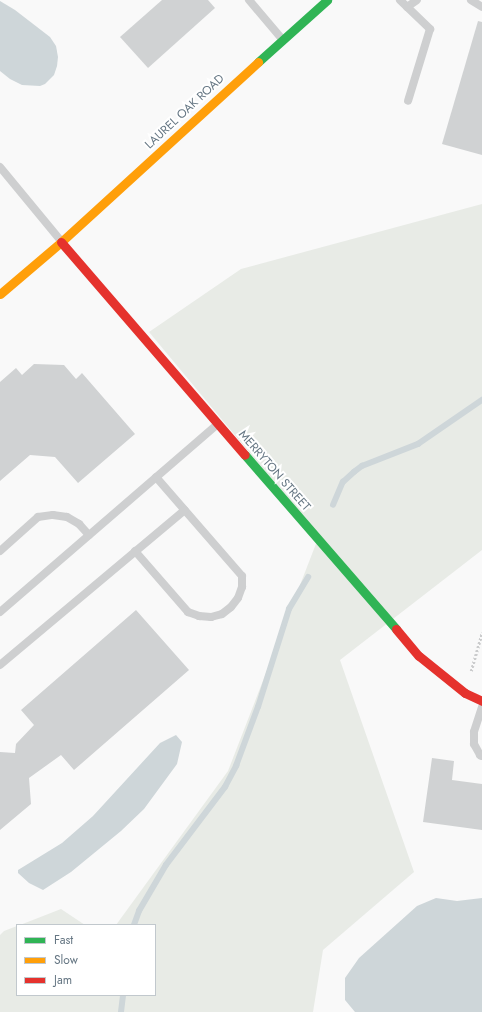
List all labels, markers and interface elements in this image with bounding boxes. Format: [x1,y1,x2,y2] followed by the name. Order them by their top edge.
[142,72,228,152] street label: LAUREL OAK ROAD
[235,428,313,514] street label: MERRYTON STREET
[16,924,156,996] legend
[54,931,73,949] text: Fast
[54,951,78,969] text: Slow
[54,971,72,989] text: Jam

